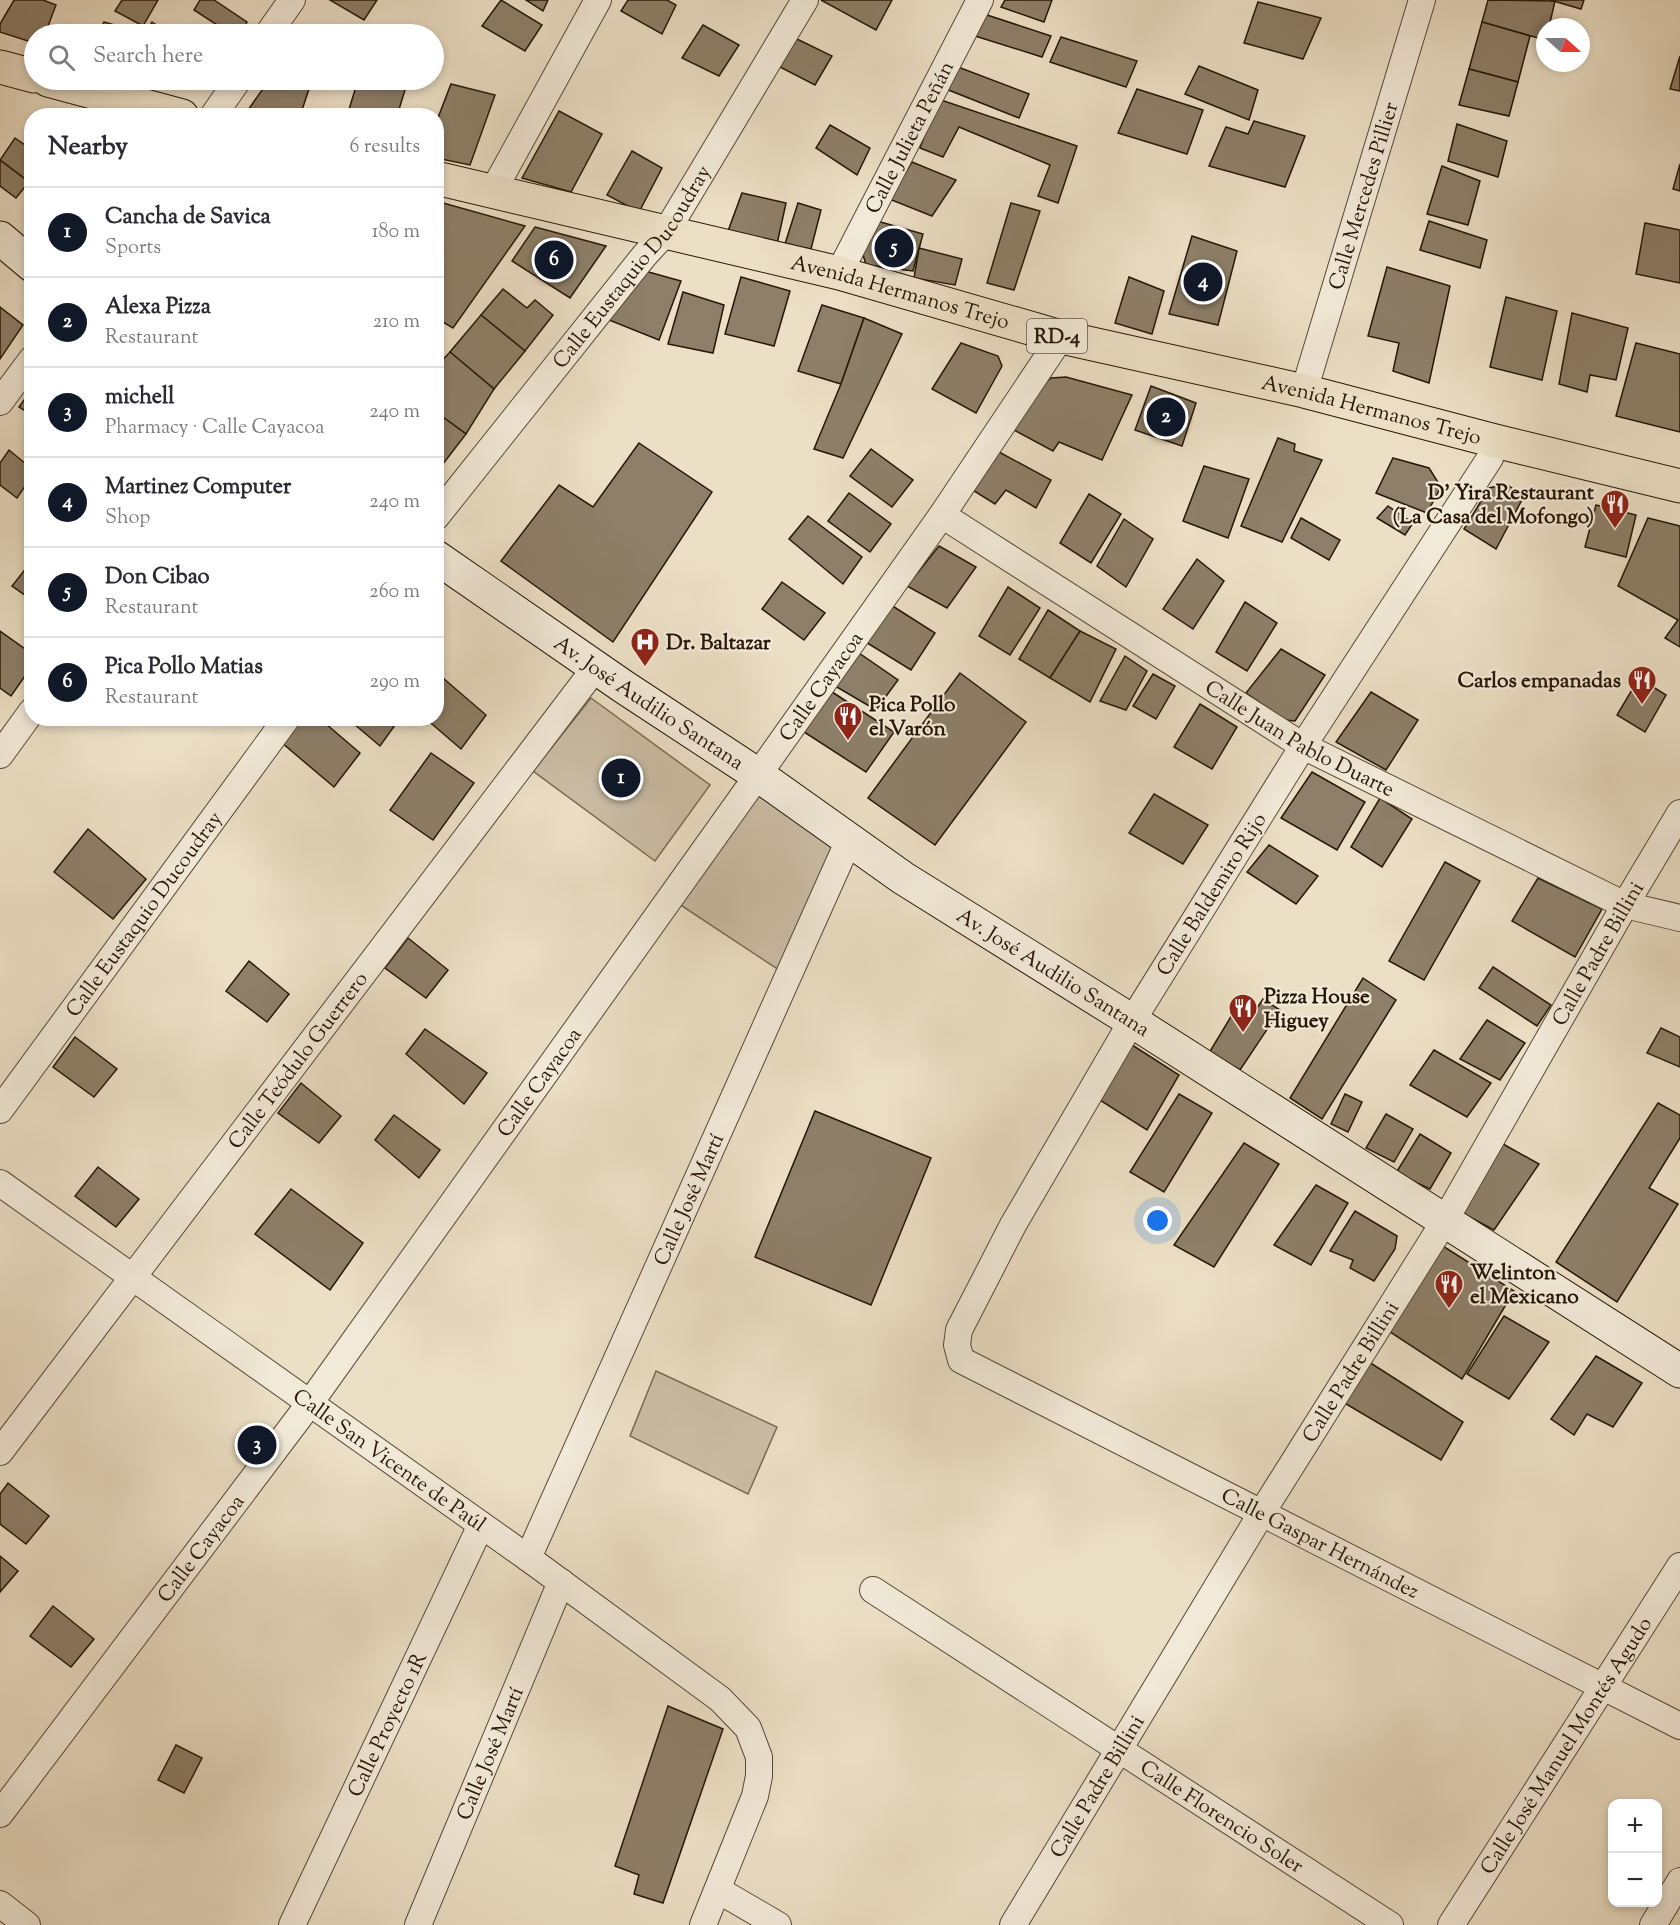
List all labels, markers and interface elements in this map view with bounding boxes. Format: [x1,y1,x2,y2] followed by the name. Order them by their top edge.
[1536,18,1590,72] north arrow
[24,24,444,90] search box
[45,41,78,74] icon: search
[93,41,203,73] text: Search here
[859,56,963,220] street label: Calle Julieta Peñán
[1322,98,1407,294] street label: Calle Mercedes Pillier
[48,129,128,166] text: Nearby
[350,133,420,162] text: 6 results
[547,160,720,376] street label: Calle Eustaquio Ducoudray
[105,202,271,234] text: Cancha de Savica
[64,218,71,247] text: 1
[372,218,420,247] text: 180 m
[874,226,914,270] pin: 5
[105,234,161,263] text: Sports
[534,238,574,282] pin: 6
[787,249,1013,338] street label: Avenida Hermanos Trejo
[1184,260,1222,304] pin: 4
[105,292,211,324] text: Alexa Pizza
[63,308,72,337] text: 2
[373,308,420,337] text: 210 m
[1027,319,1087,353] road number: RD-4
[105,324,198,353] text: Restaurant
[1258,369,1484,454] street label: Avenida Hermanos Trejo
[105,382,174,414] text: michell
[1146,394,1186,440] pin: 2
[63,398,72,427] text: 3
[369,398,420,427] text: 240 m
[105,414,324,443] text: Pharmacy · Calle Cayacoa
[105,472,291,504] text: Martinez Computer
[1393,479,1595,533] place label: D' Yira Restaurant (La Casa del Mofongo)
[62,488,73,517] text: 4
[369,488,420,517] text: 240 m
[1599,488,1631,530] restaurant icon: D' Yira Restaurant (La Casa del Mofongo)
[105,504,150,533] text: Shop
[105,562,210,594] text: Don Cibao
[64,578,71,607] text: 5
[369,578,420,607] text: 260 m
[105,594,198,623] text: Restaurant
[629,626,661,668] hospital icon: Dr. Baltazar
[773,626,872,749] street label: Calle Cayacoa
[666,629,771,659] place label: Dr. Baltazar
[547,630,749,779] street label: Av. José Audilio Santana
[105,652,263,684] text: Pica Pollo Matias
[1626,664,1658,706] restaurant icon: Carlos empanadas
[1457,667,1621,697] place label: Carlos empanadas
[63,668,72,697] text: 6
[370,668,420,697] text: 290 m
[1198,674,1399,806] street label: Calle Juan Pablo Duarte
[105,684,198,713] text: Restaurant
[869,691,956,745] place label: Pica Pollo el Varón
[832,700,864,742] restaurant icon: Pica Pollo el Varón
[602,756,640,800] pin: 1
[60,806,231,1024] street label: Calle Eustaquio Ducoudray
[1150,808,1275,982] street label: Calle Baldemiro Rijo
[1546,876,1653,1032] street label: Calle Padre Billini
[950,902,1155,1046] street label: Av. José Audilio Santana
[222,966,376,1156] street label: Calle Teódulo Guerrero
[1264,983,1370,1037] place label: Pizza House Higuey
[1227,992,1259,1034] restaurant icon: Pizza House Higuey
[491,1022,590,1144] street label: Calle Cayacoa
[648,1129,733,1271] street label: Calle José Martí
[1143,1206,1172,1235] your location
[1470,1259,1579,1313] place label: Welinton el Mexicano
[1433,1268,1465,1310] restaurant icon: Welinton el Mexicano
[1296,1296,1408,1449] street label: Calle Padre Billini
[286,1382,491,1541] street label: Calle San Vicente de Paúl
[238,1422,276,1468] pin: 3
[1215,1482,1424,1608] street label: Calle Gaspar Hernández
[151,1489,253,1610] street label: Calle Cayacoa
[1474,1612,1661,1881] street label: Calle José Manuel Montés Agudo
[342,1648,436,1803] street label: Calle Proyecto 1R
[450,1683,533,1825] street label: Calle José Martí
[1044,1710,1153,1865] street label: Calle Padre Billini
[1133,1754,1309,1882] street label: Calle Florencio Soler
[1608,1799,1662,1907] map controls
[1608,1799,1662,1853] button: +
[1608,1853,1662,1907] button: −

